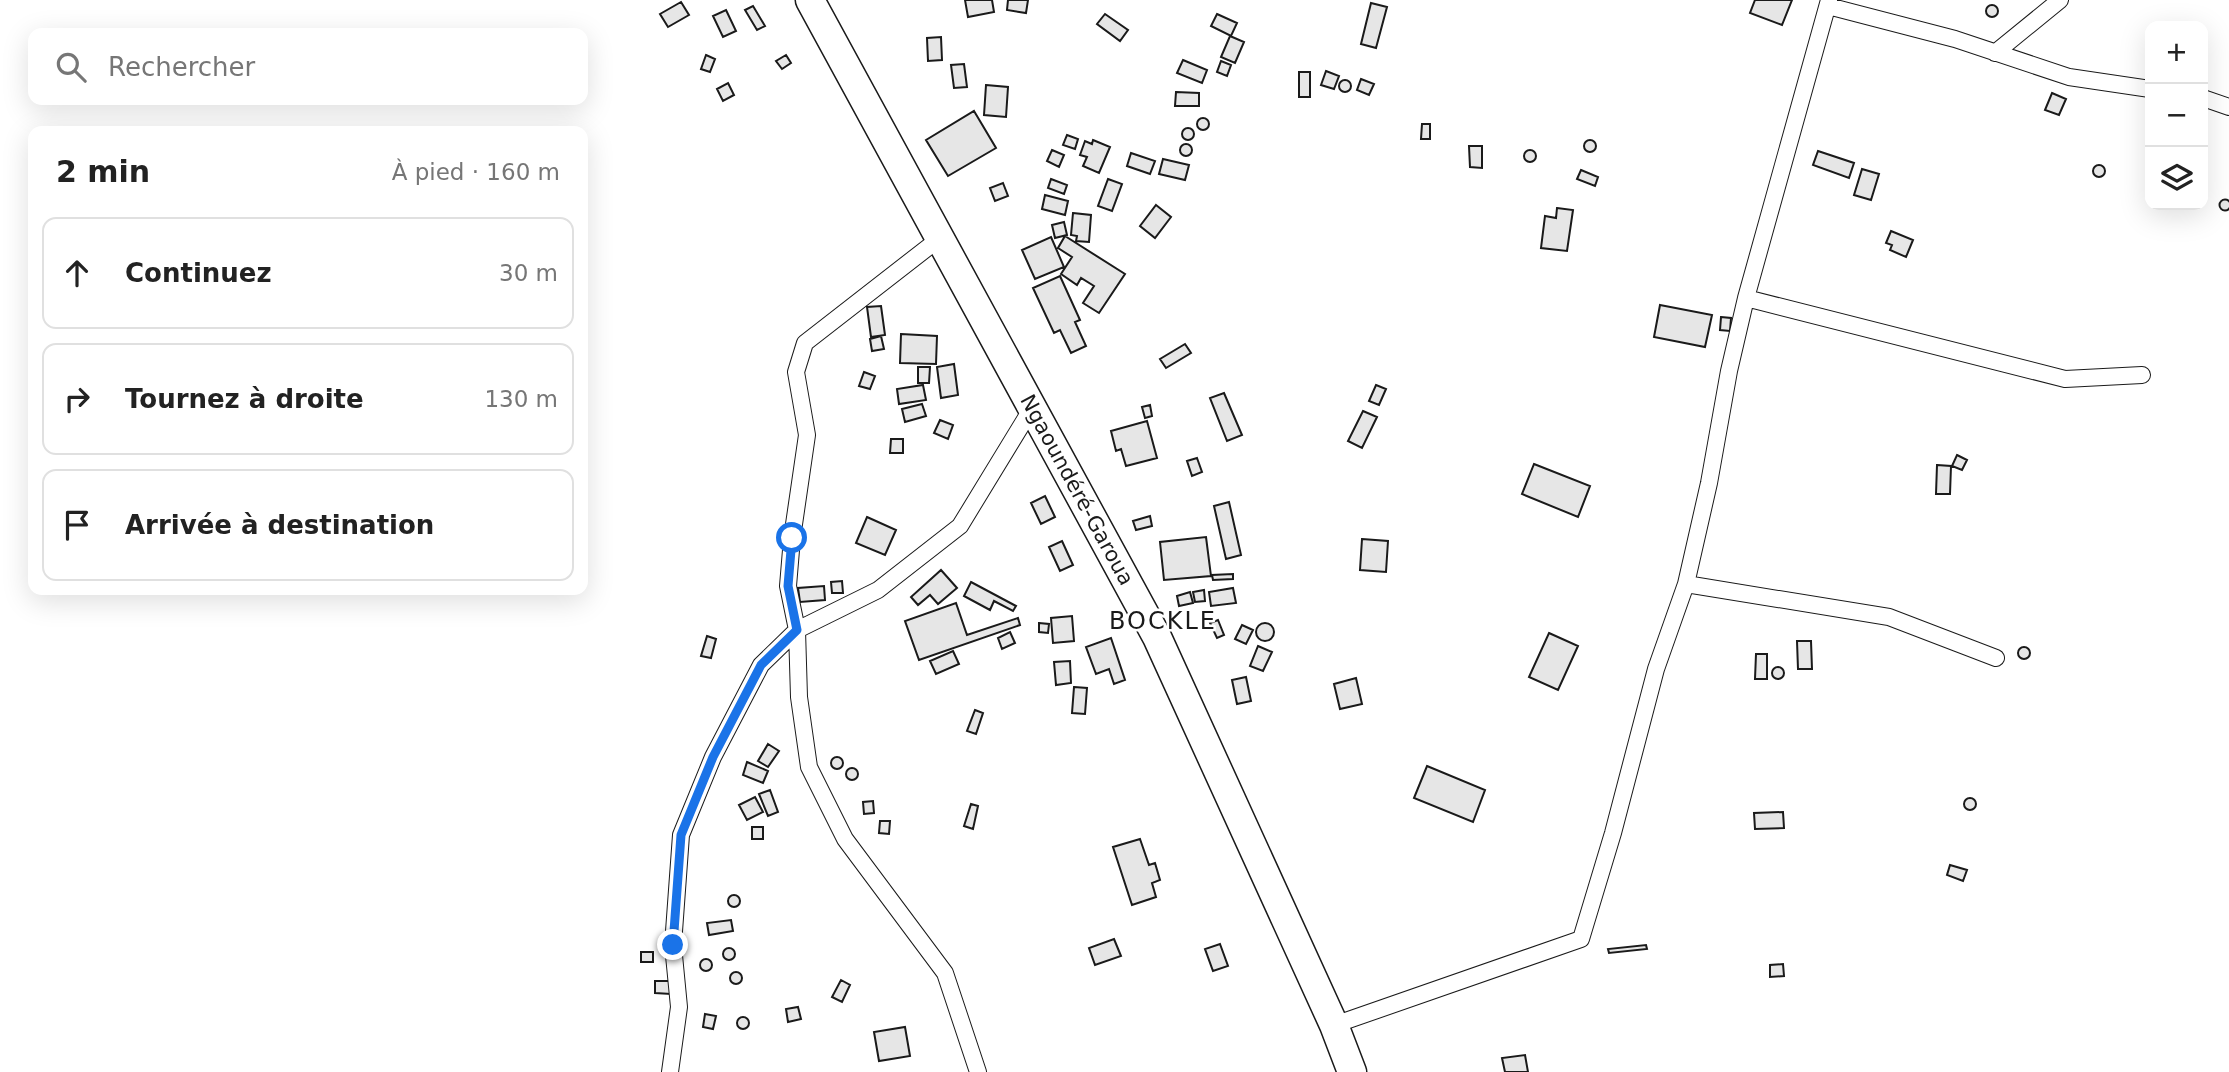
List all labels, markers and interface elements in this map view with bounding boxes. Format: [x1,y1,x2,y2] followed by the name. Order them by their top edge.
[2145,21,2208,210] map controls
[2145,21,2208,84] button: +
[28,28,588,105] search box
[52,48,90,86] icon: search
[108,52,255,82] text: Rechercher
[2145,84,2208,147] button: −
[2145,147,2208,210] button: layers
[56,154,150,189] text: 2 min
[392,159,560,185] text: À pied · 160 m
[58,254,96,292] icon: ahead
[125,258,272,288] text: Continuez
[499,260,558,286] text: 30 m
[58,380,96,418] icon: right
[125,384,364,414] text: Tournez à droite
[484,386,558,412] text: 130 m
[1015,391,1139,590] street label: Ngaoundéré-Garoua
[58,506,96,544] icon: arrive
[125,510,434,540] text: Arrivée à destination
[776,522,807,553] route start
[1109,607,1217,635] district label: BOCKLE
[657,929,688,960] route end

